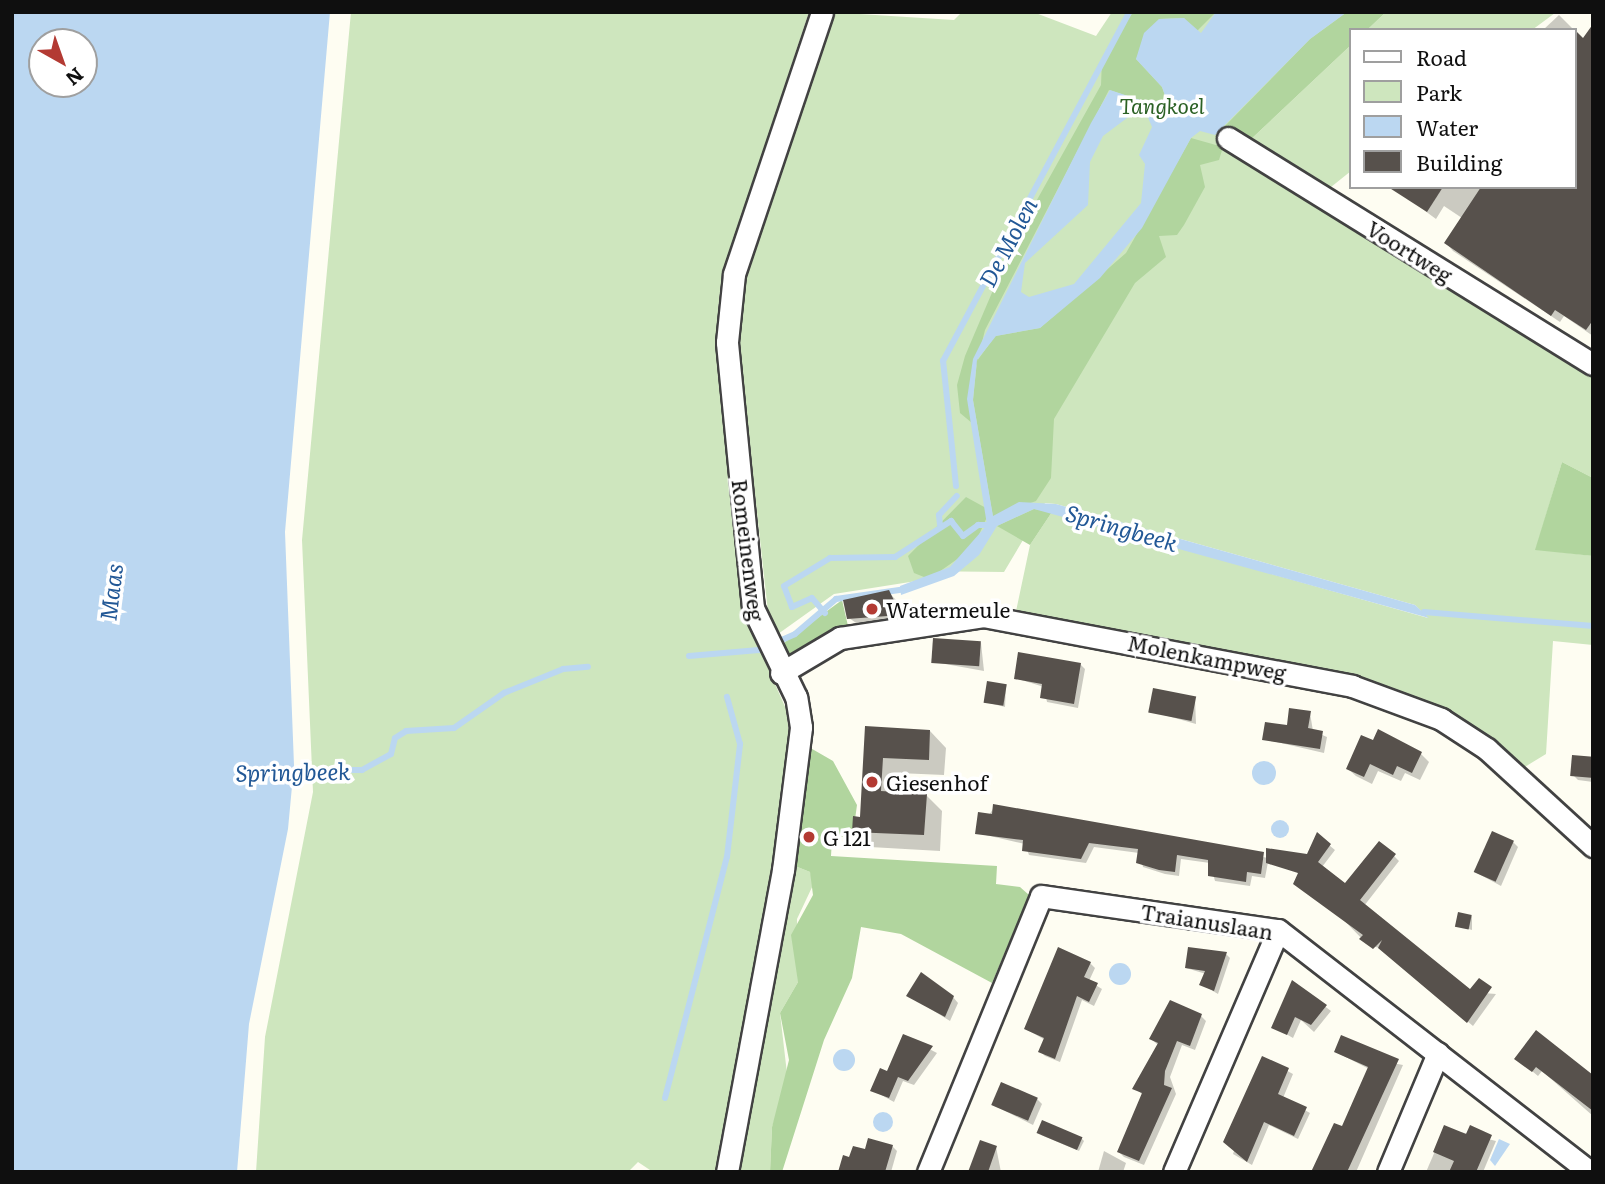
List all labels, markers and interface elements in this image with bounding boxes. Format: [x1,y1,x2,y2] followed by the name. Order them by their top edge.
[28,28,98,98] north arrow
[1350,28,1577,189] legend
[1416,41,1467,72] text: Road
[60,62,90,93] text: N
[1416,76,1462,107] text: Park
[1119,92,1205,118] park label: Tangkoel
[1416,111,1478,142] text: Water
[1416,146,1502,177] text: Building
[972,193,1042,291] water label: De Molen
[1363,215,1457,287] street label: Voortweg
[728,478,770,622] street label: Romeinenweg
[1063,498,1181,556] water label: Springbeek
[93,562,127,622] water label: Maas
[886,596,1010,622] place label: Watermeule
[864,601,880,617] marker: Watermeule
[1125,629,1289,685] street label: Molenkampweg
[235,756,351,786] water label: Springbeek
[886,769,988,795] place label: Giesenhof
[864,774,880,790] marker: Giesenhof
[823,824,871,850] place label: G 121
[801,829,817,845] marker: G 121
[1139,898,1275,944] street label: Traianuslaan

